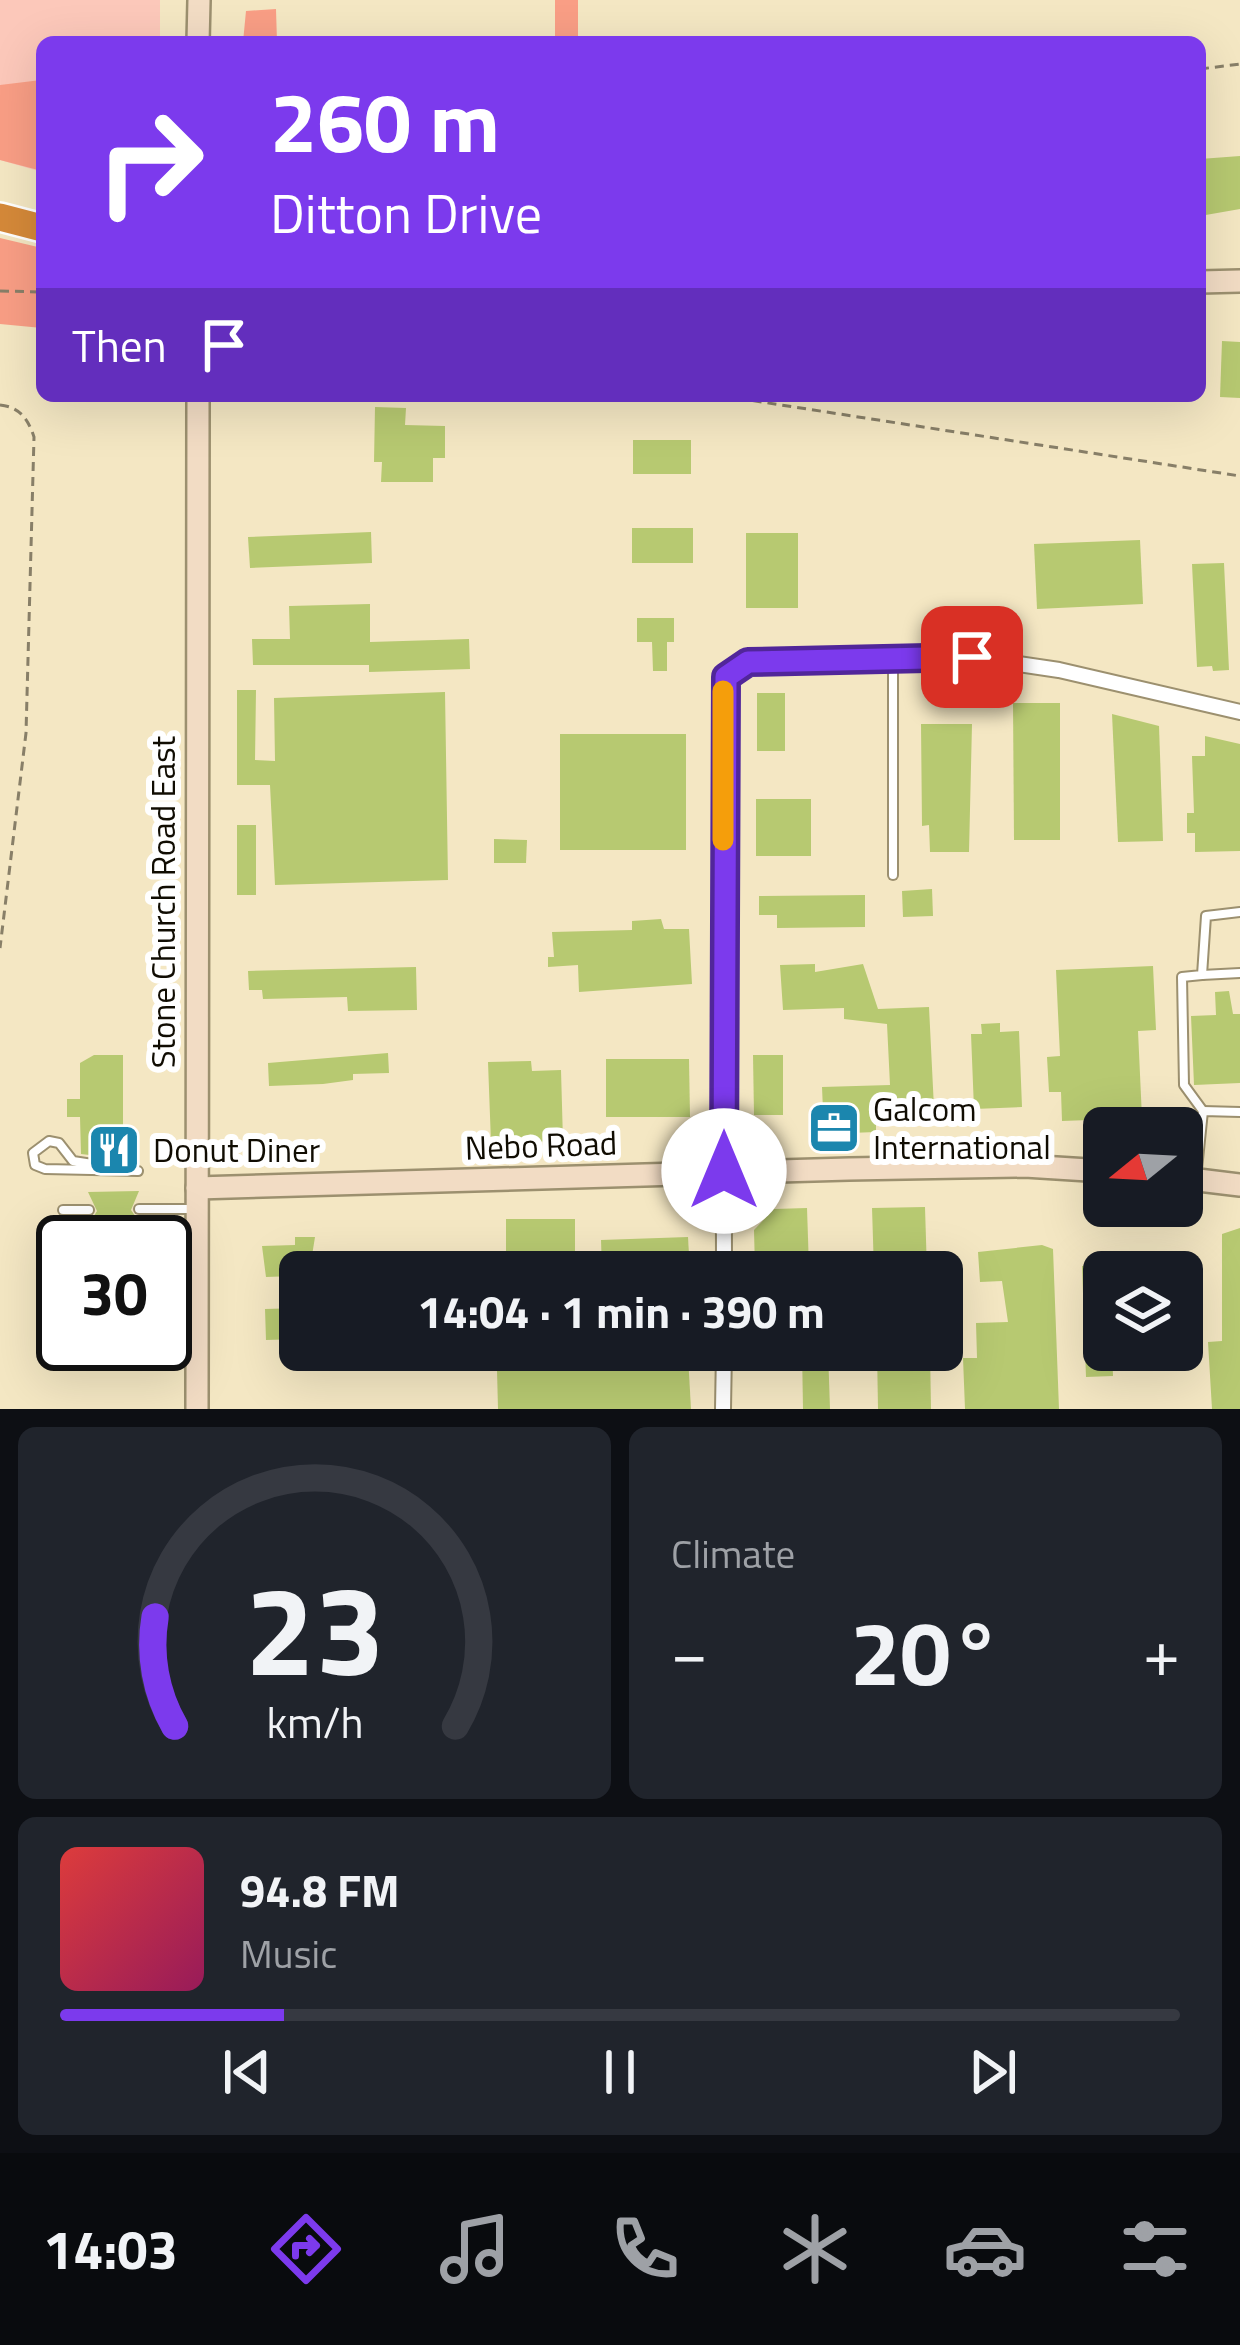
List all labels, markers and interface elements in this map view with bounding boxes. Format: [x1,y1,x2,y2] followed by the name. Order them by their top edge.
[270,57,500,185] text: 260 m
[72,84,228,240] icon: right
[270,172,542,254] text: Ditton Drive
[72,311,167,379] text: Then
[191,312,257,378] icon: arrive
[921,606,1023,708] pin
[939,624,1005,690] icon: arrive
[138,735,188,1068] street label: Stone Church Road East
[873,1084,1051,1172] place label: Galcom International
[806,1100,862,1156] office icon: Galcom International
[1083,1107,1203,1227] north arrow
[1083,1107,1203,1371] map controls
[661,1108,787,1234] position arrow
[464,1117,618,1173] street label: Nebo Road
[86,1122,142,1178] restaurant icon: Donut Diner
[153,1125,320,1175] place label: Donut Diner
[36,1215,192,1371] speed limit sign: 30
[1083,1251,1203,1371] button: layers
[417,1277,825,1345] text: 14:04 · 1 min · 390 m
[671,1524,795,1583] text: Climate
[245,1534,384,1723] text: 23
[850,1583,1001,1720] text: 20°
[671,1601,708,1702] text: −
[1143,1601,1180,1702] text: +
[266,1689,363,1755] text: km/h
[240,1856,400,1924] text: 94.8 FM
[240,1924,337,1983] text: Music
[214,2039,280,2105] icon: previous
[587,2039,653,2105] icon: pause
[960,2039,1026,2105] icon: next
[264,2207,348,2291] icon: directions
[433,2207,517,2291] icon: music
[603,2207,687,2291] icon: phone
[773,2207,857,2291] icon: climate
[943,2207,1027,2291] icon: car
[1113,2207,1197,2291] icon: filters
[43,2208,178,2290] text: 14:03

